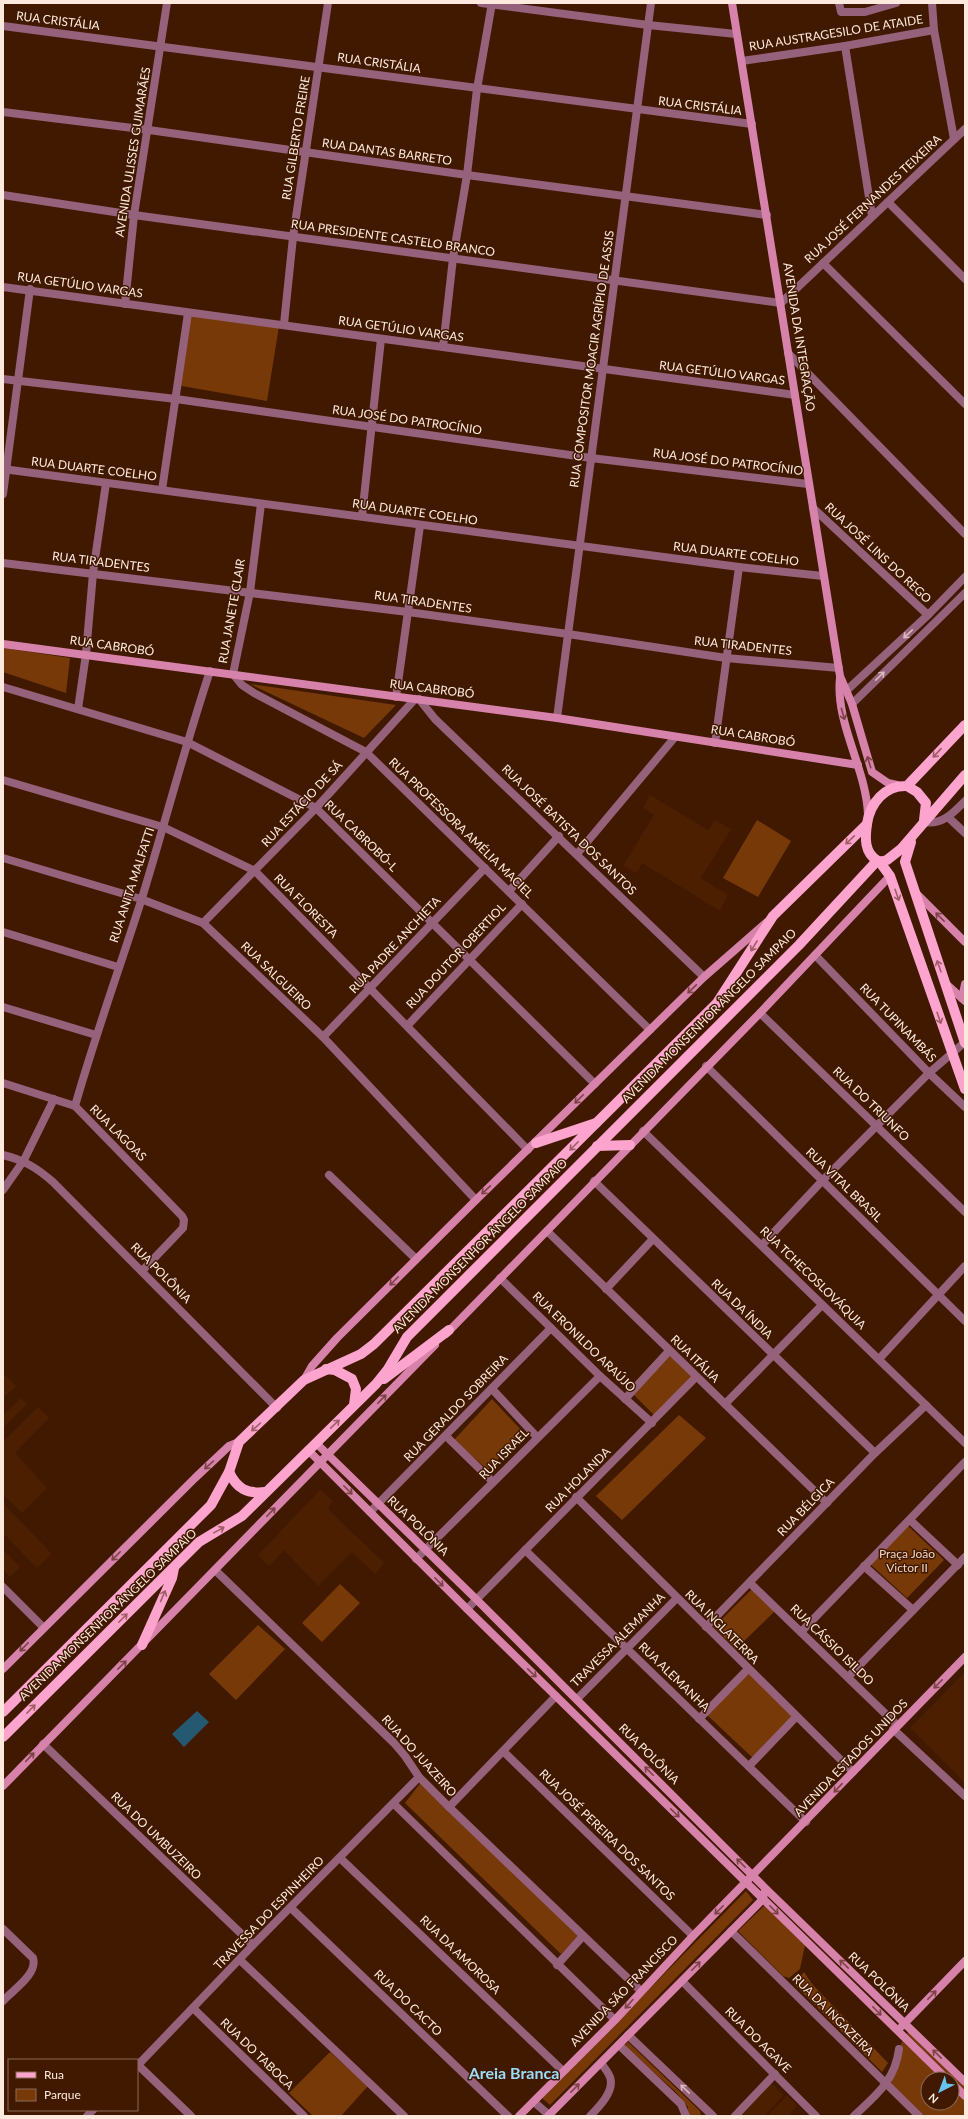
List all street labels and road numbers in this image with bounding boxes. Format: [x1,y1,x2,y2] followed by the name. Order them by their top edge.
[15,8,102,33] street label: RUA CRISTÁLIA
[748,11,924,54] street label: RUA AUSTRAGESILO DE ATAIDE
[336,49,423,76] street label: RUA CRISTÁLIA
[112,66,153,238] street label: AVENIDA ULISSES GUIMARÃES
[278,75,313,201] street label: RUA GILBERTO FREIRE
[657,93,744,118] street label: RUA CRISTÁLIA
[801,131,945,266] street label: RUA JOSÉ FERNANDES TEIXEIRA
[321,135,453,168] street label: RUA DANTAS BARRETO
[290,216,496,259] street label: RUA PRESIDENTE CASTELO BRANCO
[566,229,617,489] street label: RUA COMPOSITOR MOACIR AGRÍPIO DE ASSIS
[780,261,819,413] street label: AVENIDA DA INTEGRAÇÃO
[16,268,144,301] street label: RUA GETÚLIO VARGAS
[337,312,465,345] street label: RUA GETÚLIO VARGAS
[658,357,786,388] street label: RUA GETÚLIO VARGAS
[331,402,483,437] street label: RUA JOSÉ DO PATROCÍNIO
[652,445,804,478] street label: RUA JOSÉ DO PATROCÍNIO
[30,453,158,484] street label: RUA DUARTE COELHO
[351,495,479,528] street label: RUA DUARTE COELHO
[822,499,935,606] street label: RUA JOSÉ LINS DO REGO
[672,538,800,569] street label: RUA DUARTE COELHO
[51,548,151,575] street label: RUA TIRADENTES
[215,557,248,664] street label: RUA JANETE CLAIR
[373,587,473,616] street label: RUA TIRADENTES
[69,632,156,659] street label: RUA CABROBÓ
[693,633,793,658] street label: RUA TIRADENTES
[389,676,476,701] street label: RUA CABROBÓ
[710,721,797,750] street label: RUA CABROBÓ
[386,754,537,901] street label: RUA PROFESSORA AMÉLIA MACIEL
[258,757,346,850] street label: RUA ESTÁCIO DE SÁ
[499,761,640,898] street label: RUA JOSÉ BATISTA DOS SANTOS
[322,797,401,874] street label: RUA CABROBÓ-L
[106,825,157,944] street label: RUA ANITA MALFATTI
[271,871,342,941] street label: RUA FLORESTA
[346,892,444,996] street label: RUA PADRE ANCHIETA
[403,900,509,1012] street label: RUA DOUTOR OBERTIOL
[618,925,799,1106] street label: AVENIDA MONSENHOR ÂNGELO SAMPAIO
[238,938,315,1013] street label: RUA SALGUEIRO
[857,980,940,1065] street label: RUA TUPINAMBÁS
[830,1063,913,1144] street label: RUA DO TRIUNFO
[87,1101,150,1164] street label: RUA LAGOAS
[803,1144,886,1225] street label: RUA VITAL BRASIL
[389,1155,570,1336] street label: AVENIDA MONSENHOR ÂNGELO SAMPAIO
[757,1223,870,1333] street label: RUA TCHECOSLOVÁQUIA
[128,1239,195,1307] street label: RUA POLÔNIA
[708,1276,777,1342] street label: RUA DA ÍNDIA
[530,1288,639,1395] street label: RUA ERONILDO ARAÚJO
[668,1332,724,1386] street label: RUA ITÁLIA
[400,1350,511,1464] street label: RUA GERALDO SOBREIRA
[475,1425,532,1482] street label: RUA ISRAEL
[542,1443,614,1515] street label: RUA HOLANDA
[774,1474,838,1539] street label: RUA BÉLGICA
[384,1493,453,1559] street label: RUA POLÔNIA
[16,1525,200,1704] street label: AVENIDA MONSENHOR ÂNGELO SAMPAIO
[682,1586,763,1667] street label: RUA INGLATERRA
[567,1589,669,1690] street label: TRAVESSA ALEMANHA
[787,1601,877,1689] street label: RUA CÁSSIO ISILDO
[636,1639,714,1715] street label: RUA ALEMANHA
[791,1696,911,1819] street label: AVENIDA ESTADOS UNIDOS
[379,1712,460,1800] street label: RUA DO JUAZEIRO
[616,1720,683,1788] street label: RUA POLÔNIA
[536,1766,678,1904] street label: RUA JOSÉ PEREIRA DOS SANTOS
[108,1789,205,1883] street label: RUA DO UMBUZEIRO
[210,1852,327,1973] street label: TRAVESSA DO ESPINHEIRO
[417,1912,505,1998] street label: RUA DA AMOROSA
[567,1932,681,2049] street label: AVENIDA SÃO FRANCISCO
[845,1949,914,2015] street label: RUA POLÔNIA
[371,1966,446,2039] street label: RUA DO CACTO
[789,1971,878,2059] street label: RUA DA INGAZEIRA
[722,2003,795,2076] street label: RUA DO AGAVE
[218,2015,298,2093] street label: RUA DO TABOCA

